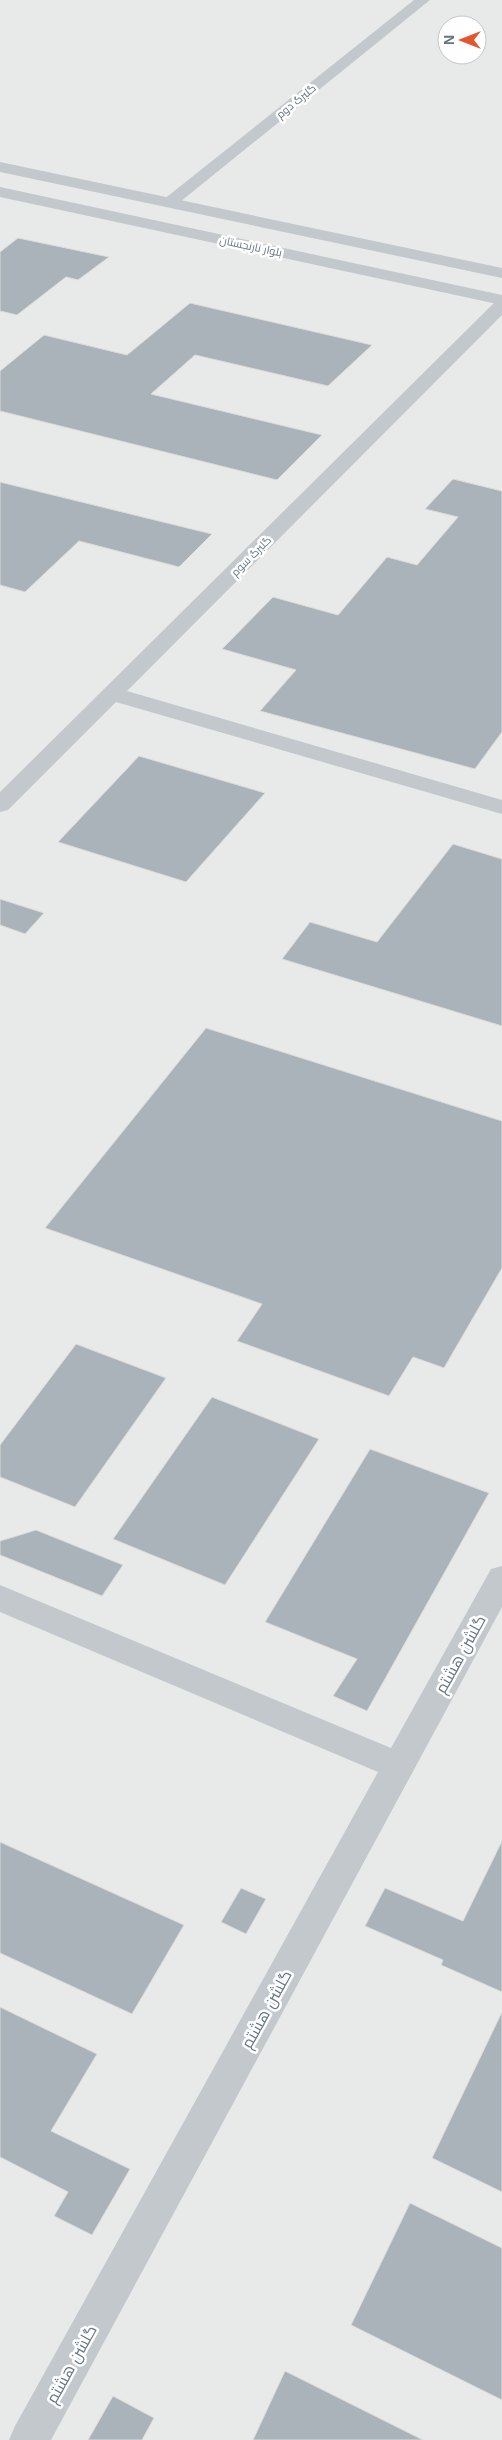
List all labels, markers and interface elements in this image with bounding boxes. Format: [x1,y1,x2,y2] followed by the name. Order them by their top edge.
[437,15,487,65] north arrow
[441,35,457,45] text: N
[274,81,319,122] street label: گلبرگ دوم
[218,234,283,259] street label: بلوار نارنجستان
[229,534,275,580] street label: گلبرگ سوم
[432,1612,491,1698] street label: گلشن هشتم
[238,1967,297,2053] street label: گلشن هشتم
[43,2322,102,2408] street label: گلشن هشتم

